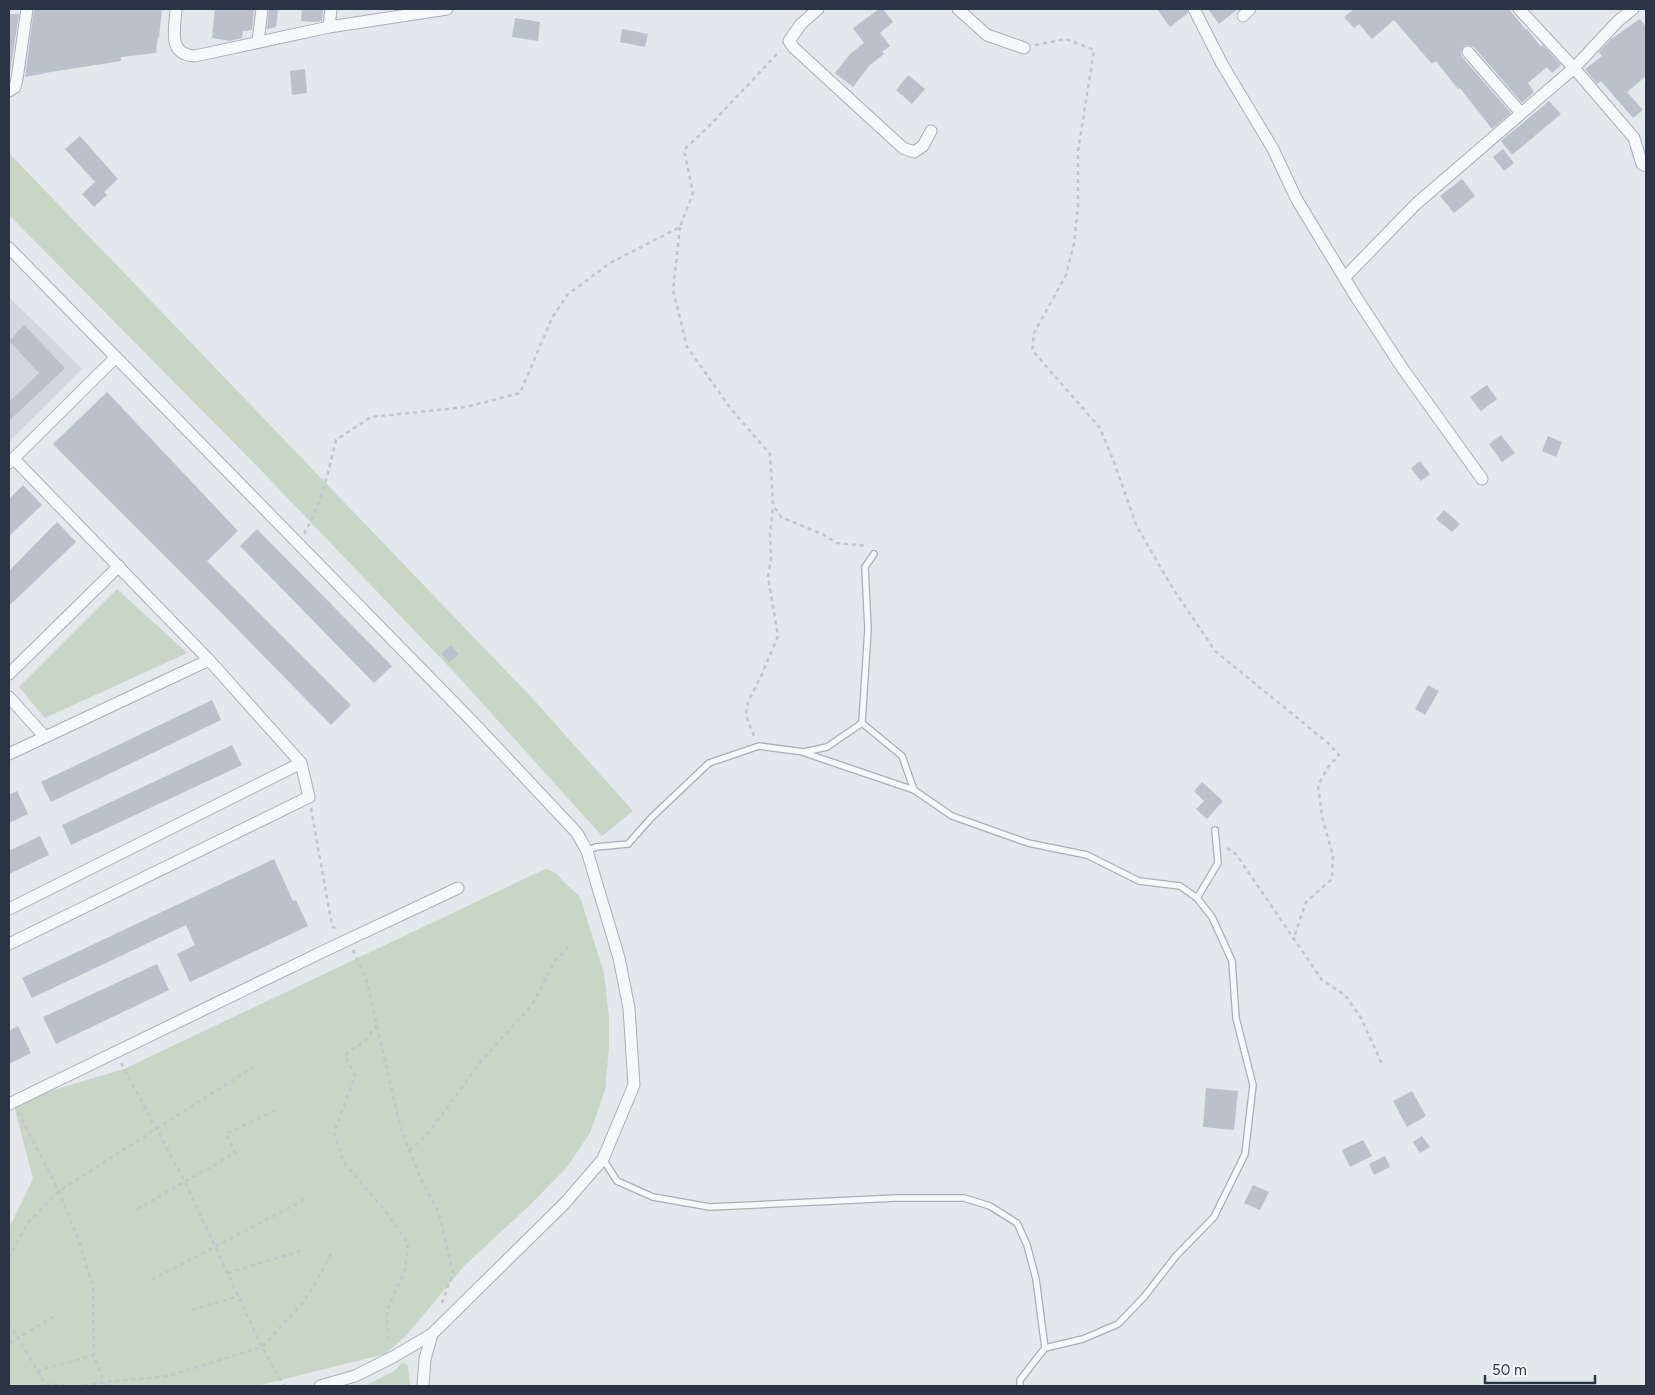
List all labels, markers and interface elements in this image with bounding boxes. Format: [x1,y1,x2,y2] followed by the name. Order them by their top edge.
[1485,1352,1595,1384] scale bar
[1492,1361,1527,1379] text: 50 m

